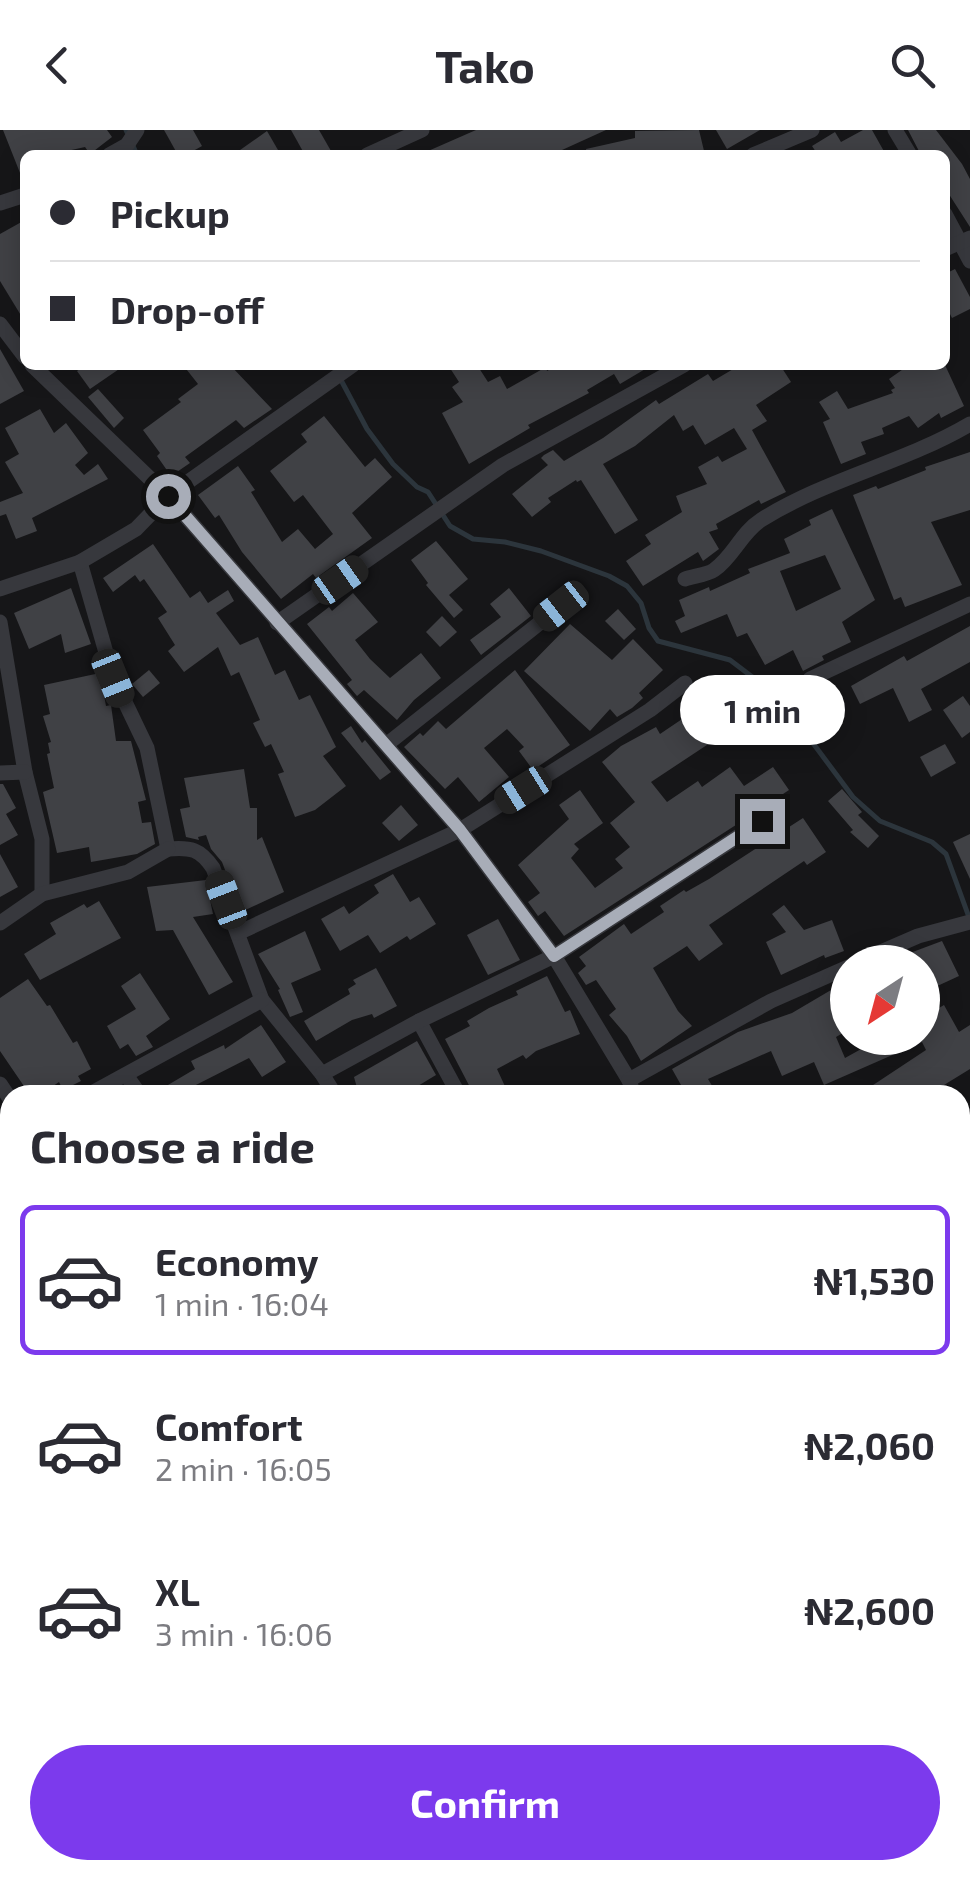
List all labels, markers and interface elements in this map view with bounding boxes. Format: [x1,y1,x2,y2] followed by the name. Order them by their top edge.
[30,38,85,93] icon: back
[435,38,535,92] text: Tako
[885,38,940,93] icon: search
[110,190,230,236] text: Pickup
[110,286,264,332] text: Drop-off
[146,474,191,519] route start
[307,551,373,609] car
[528,576,594,636] car
[88,645,138,711] car
[680,676,844,746] callout: 1 min
[724,691,801,729] text: 1 min
[490,761,556,819] car
[740,799,785,844] route end
[201,867,251,933] car
[830,945,940,1055] north arrow
[830,945,940,1055] map controls
[30,1118,315,1172] text: Choose a ride
[35,1235,125,1325] icon: car
[155,1238,319,1284] text: Economy
[814,1257,935,1303] text: ₦1,530
[155,1284,329,1322] text: 1 min · 16:04
[35,1400,125,1490] icon: car
[155,1403,303,1449] text: Comfort
[804,1422,935,1468] text: ₦2,060
[155,1449,332,1487] text: 2 min · 16:05
[35,1565,125,1655] icon: car
[155,1568,200,1614] text: XL
[804,1587,935,1633] text: ₦2,600
[155,1614,333,1652] text: 3 min · 16:06
[30,1745,940,1860] button: Confirm

